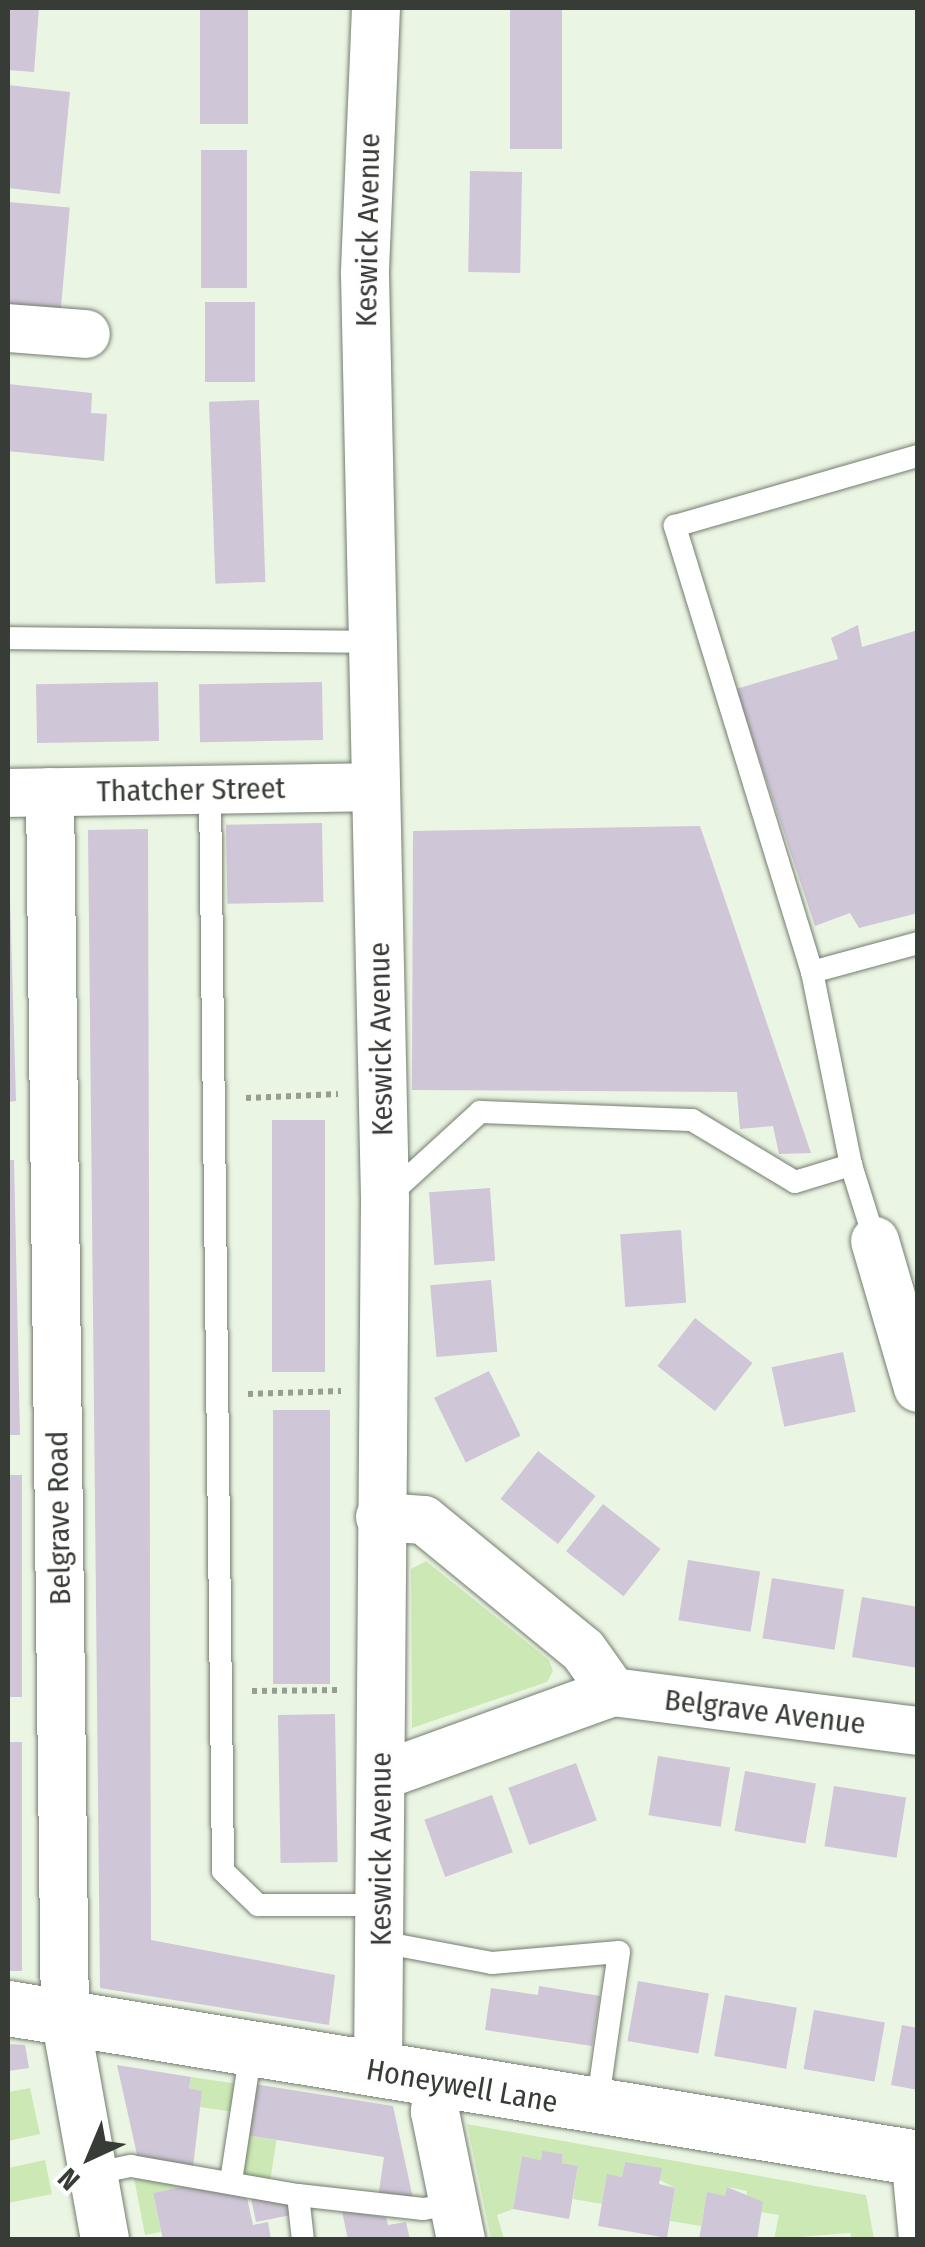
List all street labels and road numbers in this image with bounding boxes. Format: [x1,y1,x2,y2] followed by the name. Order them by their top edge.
[348,133,388,327] street label: Keswick Avenue
[96,770,286,810] street label: Thatcher Street
[361,942,401,1136] street label: Keswick Avenue
[39,1431,79,1605] street label: Belgrave Road
[662,1682,868,1742] street label: Belgrave Avenue
[363,1752,399,1946] street label: Keswick Avenue
[364,2051,560,2121] street label: Honeywell Lane

